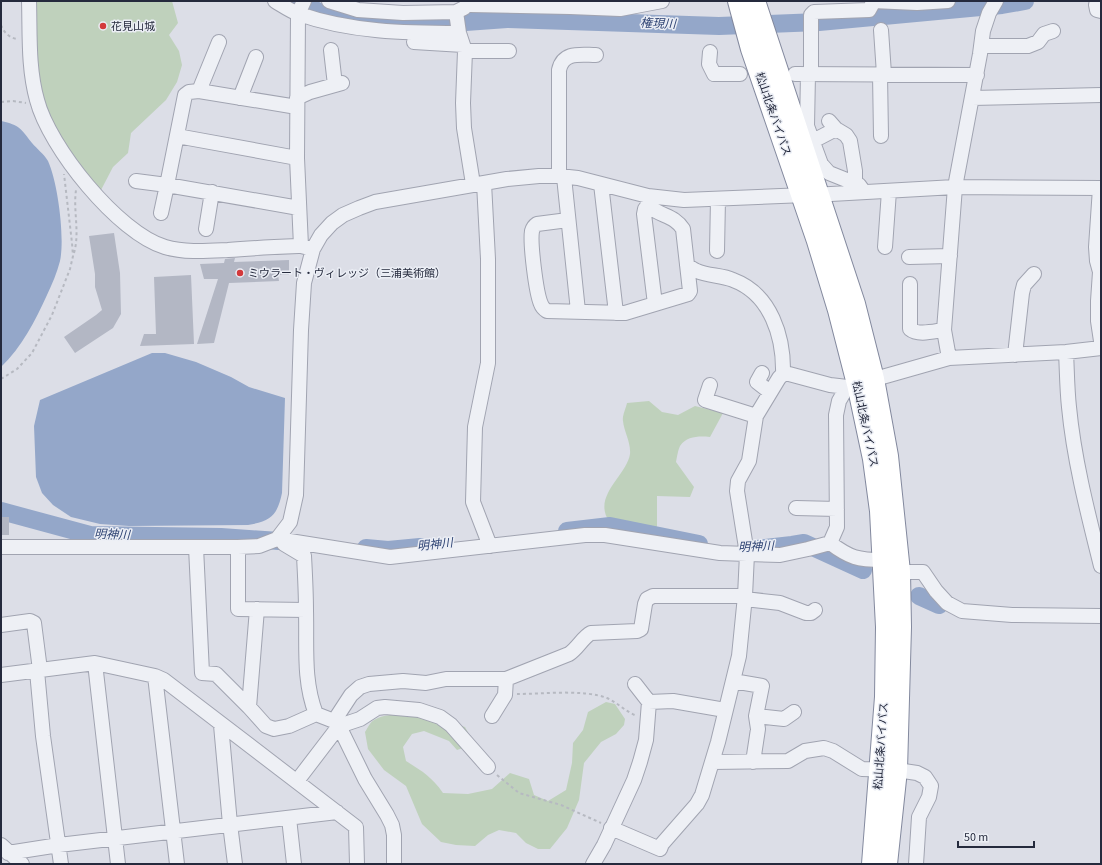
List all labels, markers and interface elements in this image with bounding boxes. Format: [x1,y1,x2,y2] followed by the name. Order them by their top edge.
[640,15,678,33] water label: 権現川
[111,19,155,34] place label: 花見山城
[98,21,108,31] marker: 花見山城
[752,70,794,158] street label: 松山北条バイパス
[248,266,446,281] place label: ミウラート・ヴィレッジ（三浦美術館）
[235,268,245,278] marker: ミウラート・ヴィレッジ（三浦美術館）
[849,380,881,468] street label: 松山北条バイパス
[94,526,132,544] water label: 明神川
[416,534,456,555] water label: 明神川
[738,538,776,556] water label: 明神川
[870,702,892,790] street label: 松山北条バイパス
[958,823,1034,849] scale bar
[964,829,988,846] text: 50 m

